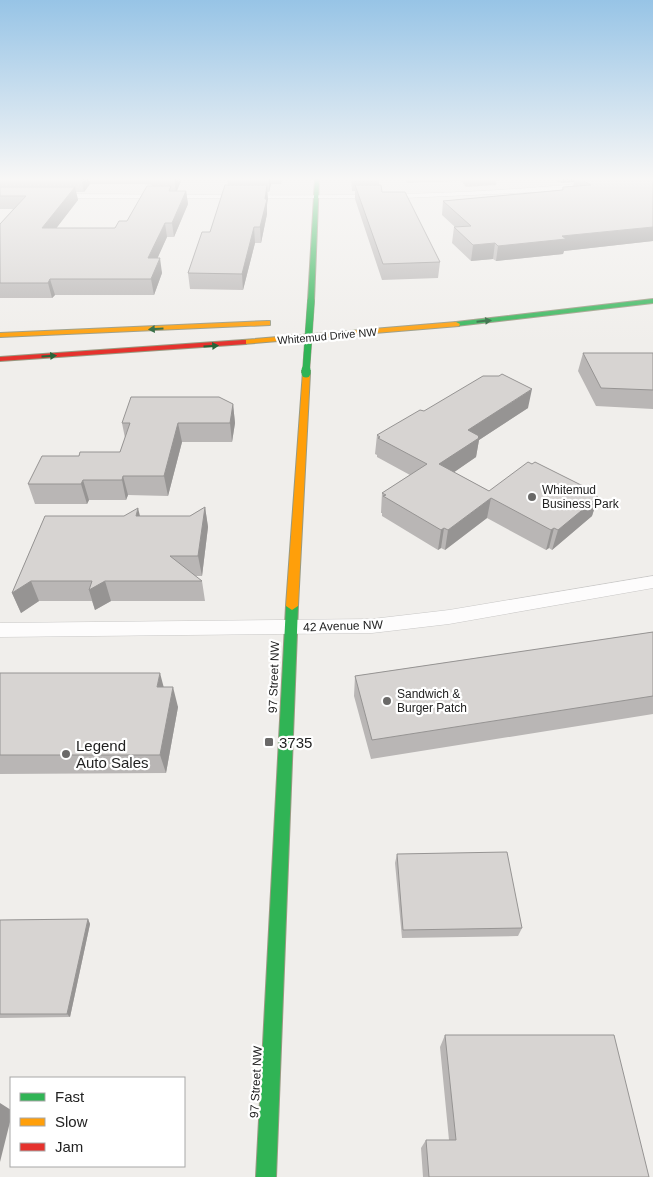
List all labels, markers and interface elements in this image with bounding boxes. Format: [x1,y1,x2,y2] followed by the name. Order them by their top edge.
[476,317,492,325] one-way arrow
[147,325,163,333] one-way arrow
[277,326,378,346] street label: Whitemud Drive NW
[203,341,219,349] one-way arrow
[41,352,57,360] one-way arrow
[542,483,620,511] place label: Whitemud Business Park
[526,491,538,503] marker: Whitemud Business Park
[303,618,384,634] street label: 42 Avenue NW
[266,640,282,713] street label: 97 Street NW
[397,687,467,715] place label: Sandwich & Burger Patch
[381,695,393,707] marker: Sandwich & Burger Patch
[279,734,312,751] place label: 3735
[263,736,275,748] marker: 3735
[76,737,149,771] place label: Legend Auto Sales
[60,748,72,760] marker: Legend Auto Sales
[247,1045,265,1118] street label: 97 Street NW
[10,1077,185,1167] legend
[55,1088,85,1105] text: Fast
[55,1113,88,1130] text: Slow
[55,1138,83,1155] text: Jam

